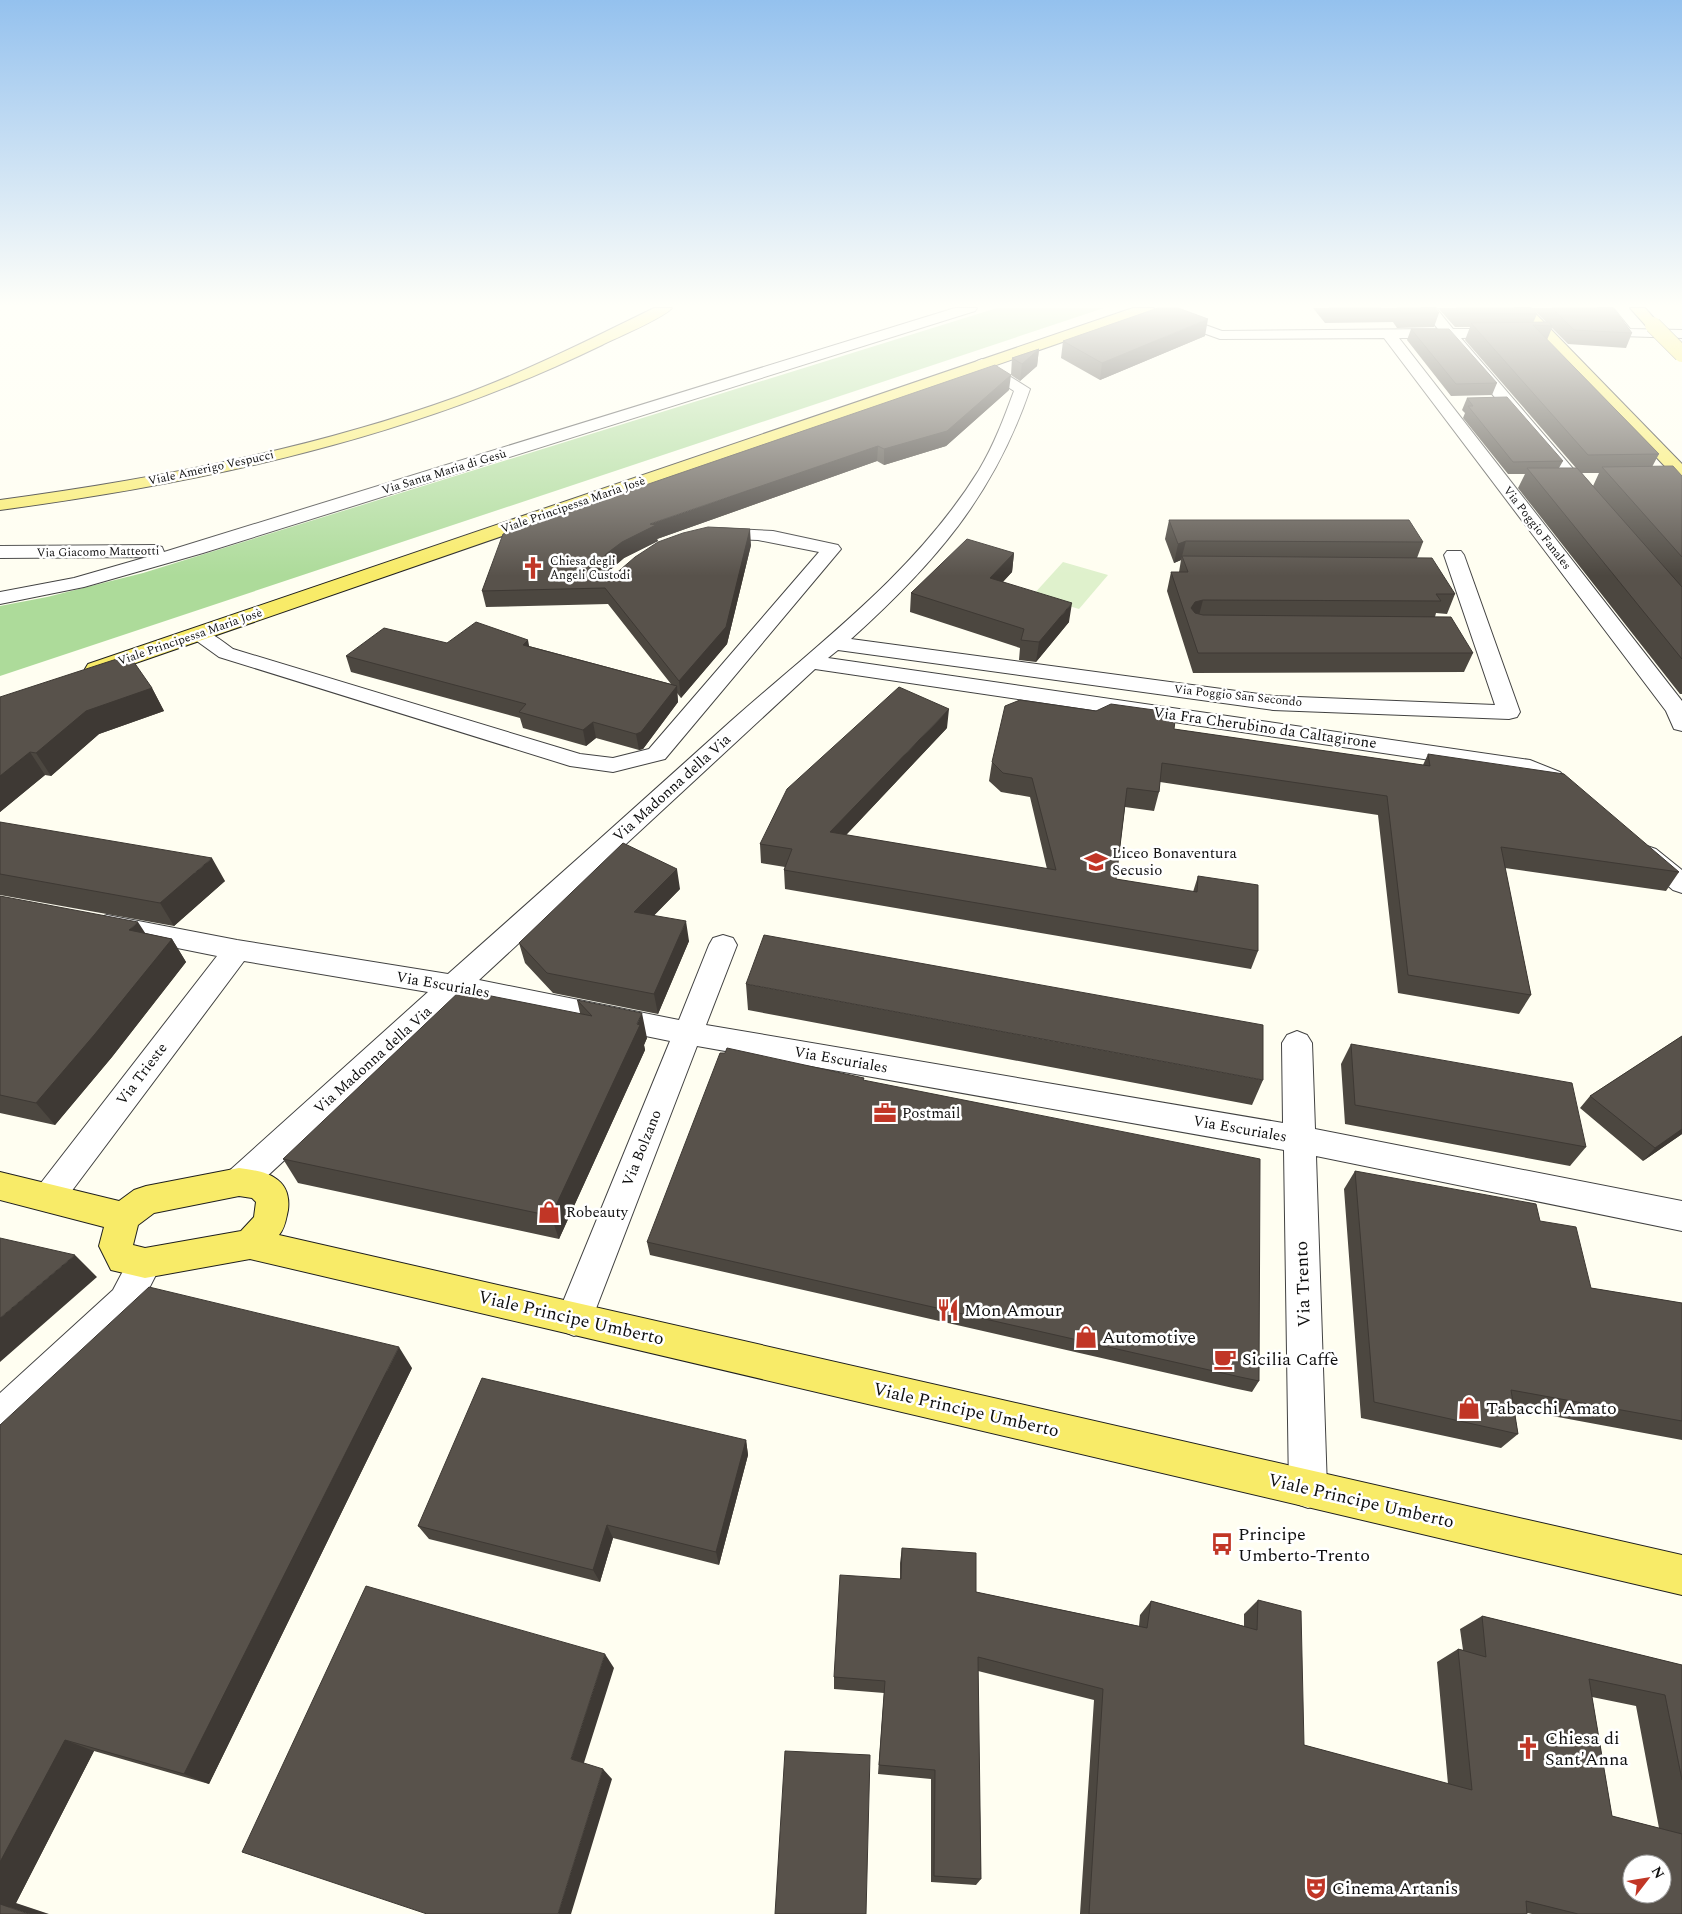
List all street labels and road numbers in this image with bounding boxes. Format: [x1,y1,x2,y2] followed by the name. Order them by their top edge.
[379,444,509,500] street label: Via Santa Maria di Gesù
[146,445,276,491] street label: Viale Amerigo Vespucci
[498,471,648,539] street label: Viale Principessa Maria Josè
[1498,482,1576,574] street label: Via Poggio Fanales
[36,541,160,563] street label: Via Giacomo Matteotti
[115,603,265,671] street label: Viale Principessa Maria Josè
[1173,680,1303,712] street label: Via Poggio San Secondo
[1152,701,1378,755] street label: Via Fra Cherubino da Caltagirone
[608,728,737,847] street label: Via Madonna della Via
[394,965,492,1005] street label: Via Escuriales
[309,1000,438,1119] street label: Via Madonna della Via
[111,1038,173,1110] street label: Via Trieste
[792,1040,890,1080] street label: Via Escuriales
[616,1106,668,1190] street label: Via Bolzano
[1191,1109,1289,1149] street label: Via Escuriales
[1288,1240,1318,1328] street label: Via Trento
[475,1283,667,1353] street label: Viale Principe Umberto
[870,1375,1062,1445] street label: Viale Principe Umberto
[1265,1466,1457,1536] street label: Viale Principe Umberto

